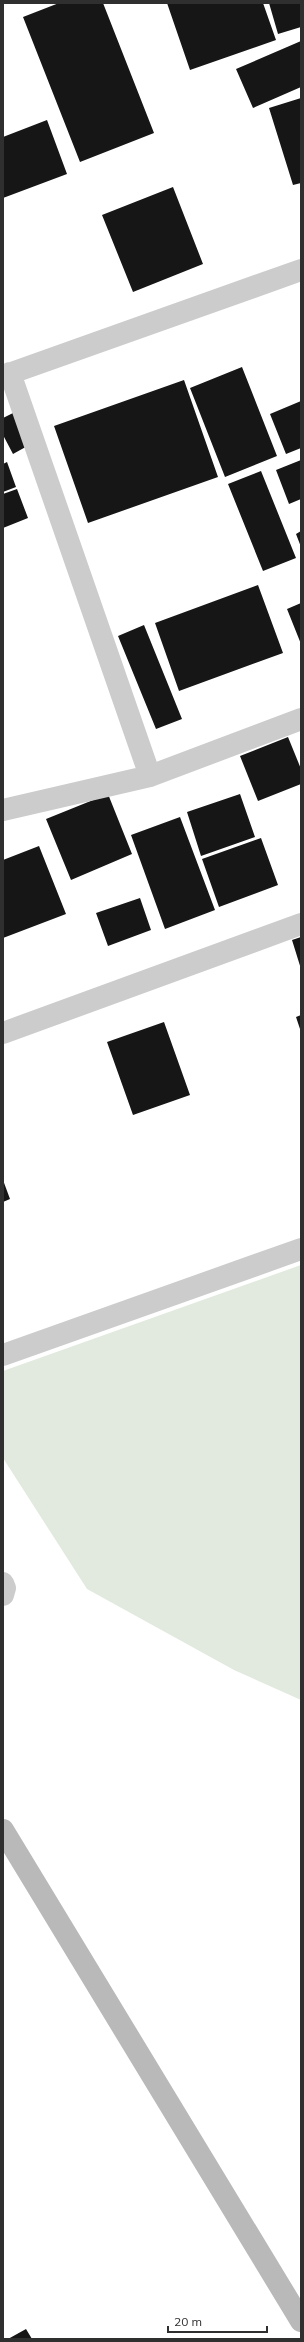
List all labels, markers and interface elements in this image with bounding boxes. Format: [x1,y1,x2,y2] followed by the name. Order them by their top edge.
[168,2308,267,2334] scale bar
[174,2314,202,2329] text: 20 m

